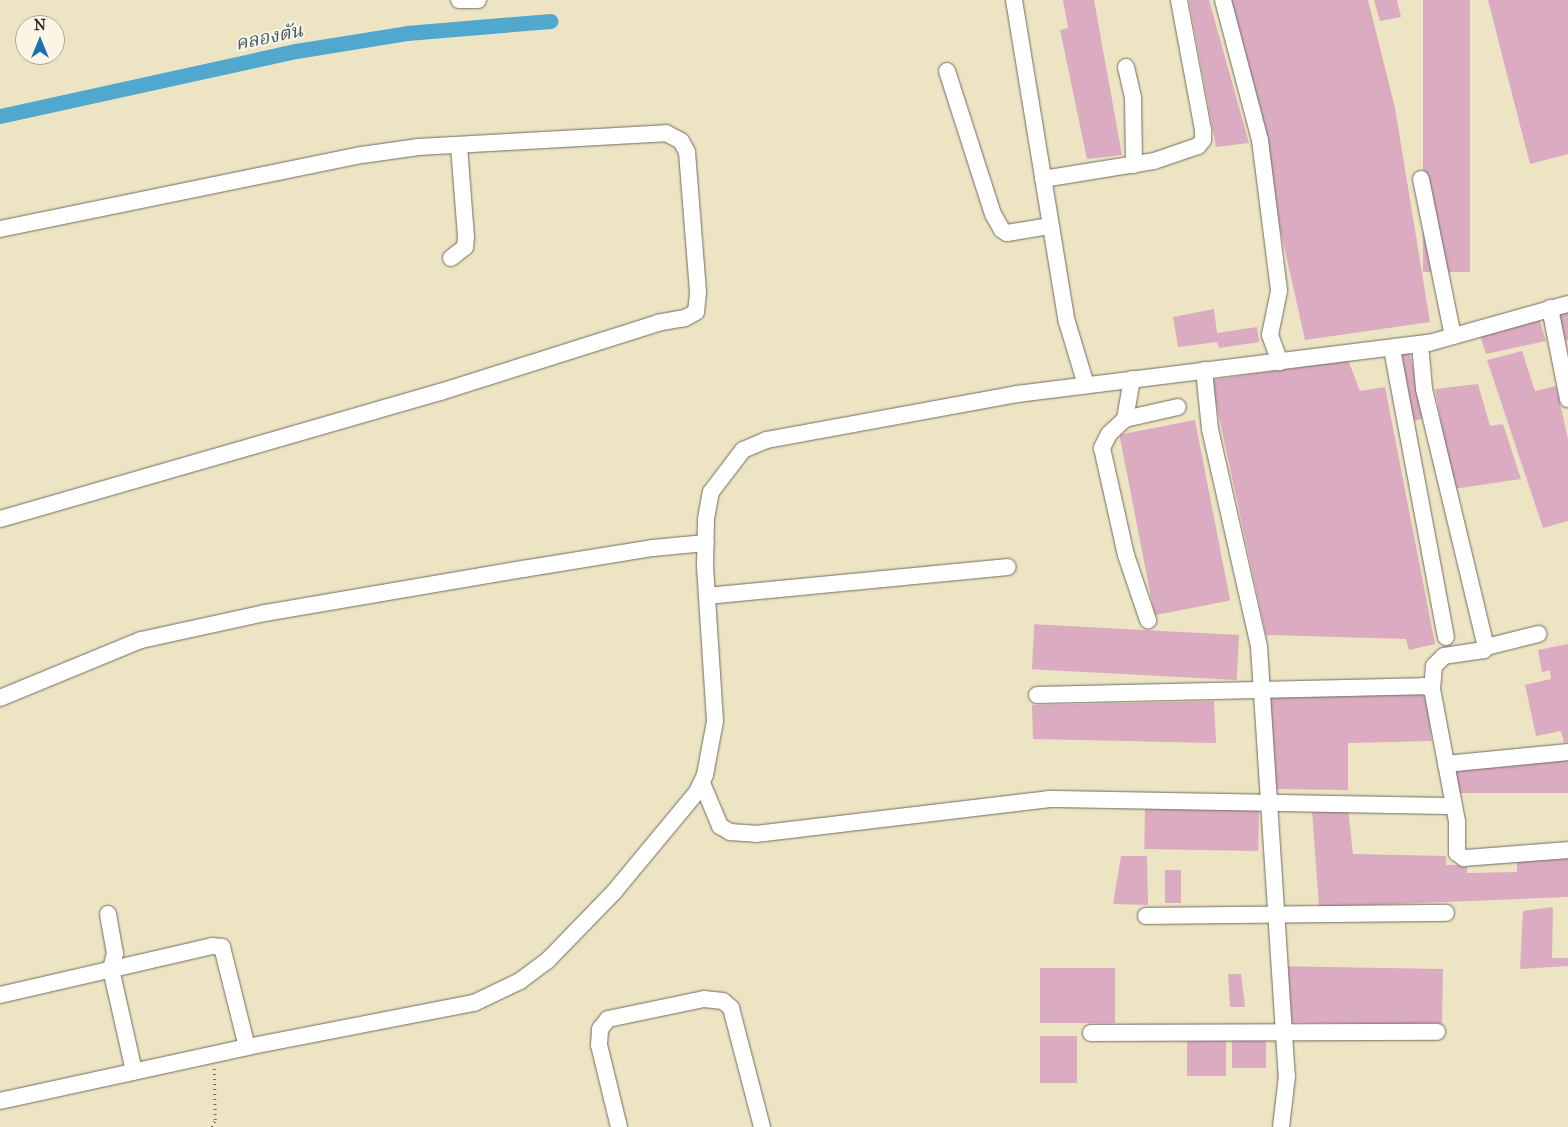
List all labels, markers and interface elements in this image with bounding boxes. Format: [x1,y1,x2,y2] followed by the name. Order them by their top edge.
[15,15,65,65] north arrow
[34,17,46,34] text: N
[233,19,305,55] water label: คลองตัน

